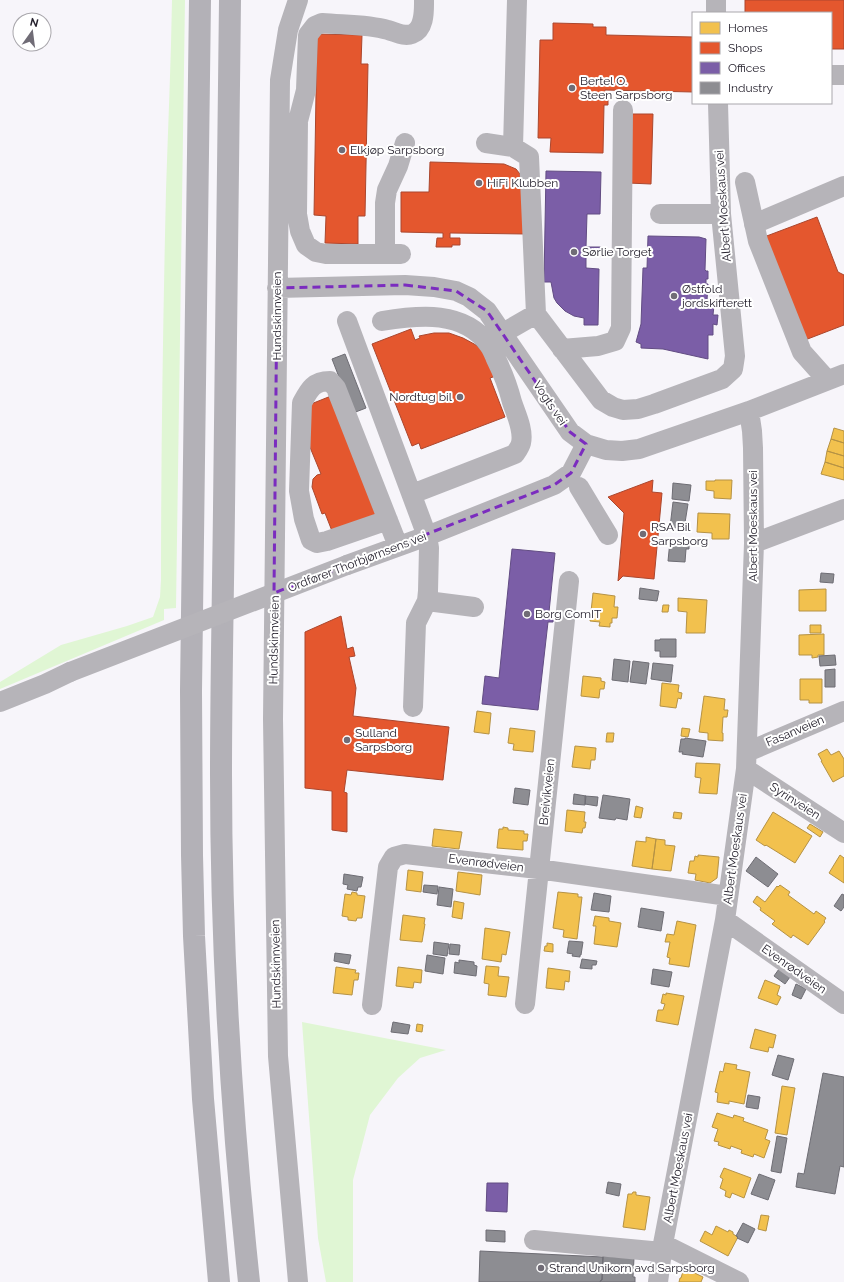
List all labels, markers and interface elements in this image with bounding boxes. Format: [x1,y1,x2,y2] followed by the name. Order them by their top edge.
[12,12,52,52] north arrow
[692,12,832,104] legend
[29,15,40,30] text: N
[728,21,768,35] text: Homes
[728,41,763,55] text: Shops
[728,61,765,75] text: Offices
[580,74,672,102] place label: Bertel O. Steen Sarpsborg
[728,81,774,95] text: Industry
[567,83,577,93] marker: Bertel O. Steen Sarpsborg
[350,143,444,157] place label: Elkjøp Sarpsborg
[337,145,347,155] marker: Elkjøp Sarpsborg
[712,150,734,262] street label: Albert Moeskaus vei
[487,176,558,190] place label: HiFi Klubben
[474,178,484,188] marker: HiFi Klubben
[582,245,652,259] place label: Sørlie Torget
[569,247,579,257] marker: Sørlie Torget
[270,272,284,360] street label: Hundskinnveien
[680,282,752,310] place label: Østfold jordskifterett
[669,291,679,301] marker: Østfold jordskifterett
[530,378,570,428] street label: Vogts vei
[389,390,453,404] place label: Nordtug bil
[455,392,465,402] marker: Nordtug bil
[746,470,760,582] street label: Albert Moeskaus vei
[651,520,708,548] place label: RSA Bil Sarpsborg
[286,529,428,595] street label: Ordfører Thorbjørnsens vei
[638,529,648,539] marker: RSA Bil Sarpsborg
[266,595,282,685] street label: Hundskinnveien
[535,607,602,621] place label: Borg ComIT
[522,609,532,619] marker: Borg ComIT
[764,712,826,750] street label: Fasanveien
[355,726,412,754] place label: Sulland Sarpsborg
[342,735,352,745] marker: Sulland Sarpsborg
[537,758,557,826] street label: Breivikveien
[767,780,823,822] street label: Syrinveien
[720,793,750,905] street label: Albert Moeskaus vei
[448,851,524,875] street label: Evenrødveien
[268,919,284,1009] street label: Hundskinnveien
[759,942,829,996] street label: Evenrødveien
[660,1112,696,1224] street label: Albert Moeskaus vei
[549,1261,715,1275] place label: Strand Unikorn avd Sarpsborg
[536,1263,546,1273] marker: Strand Unikorn avd Sarpsborg

